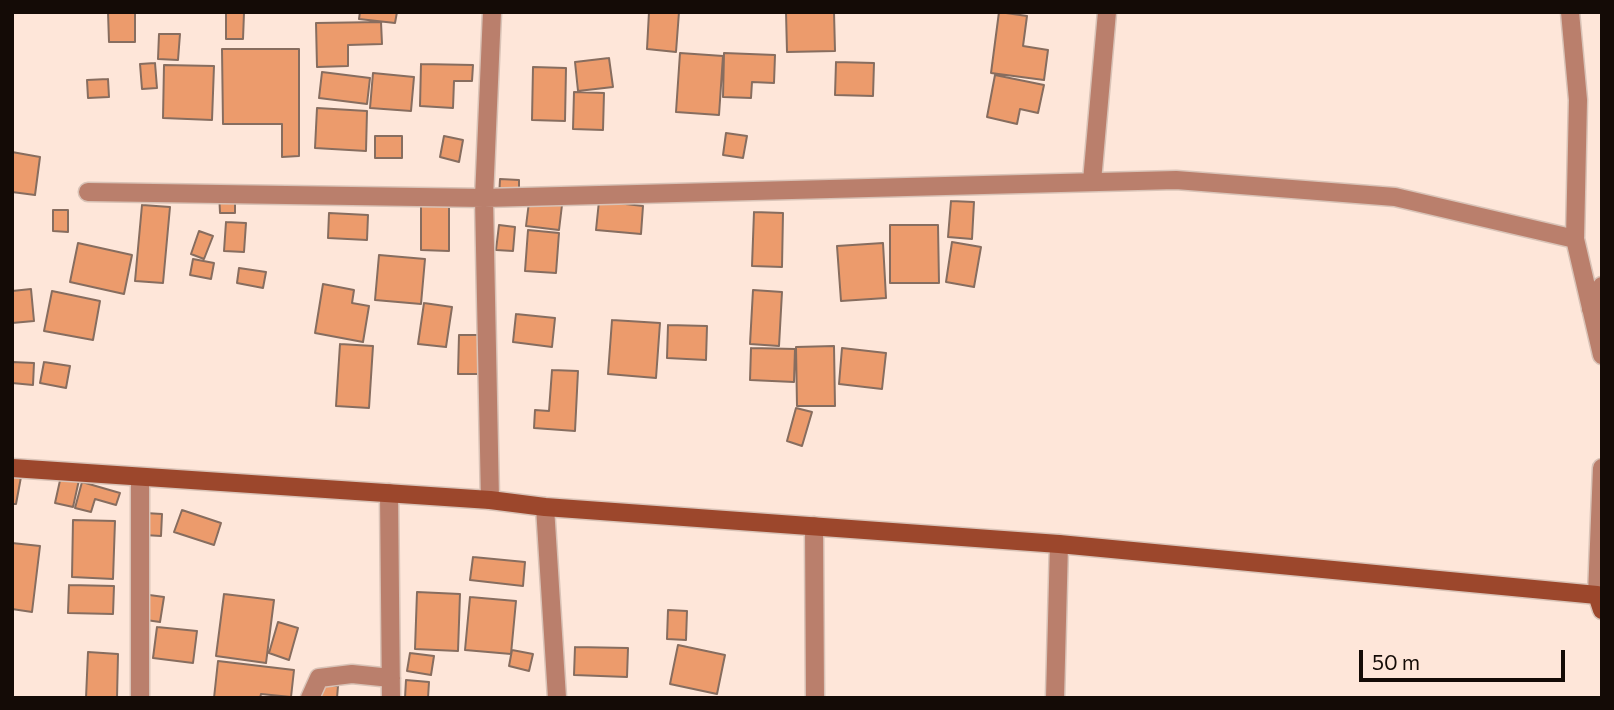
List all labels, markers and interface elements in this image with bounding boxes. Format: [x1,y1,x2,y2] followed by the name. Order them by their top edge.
[1362,636,1568,680] scale bar
[1372,649,1420,674] text: 50 m

